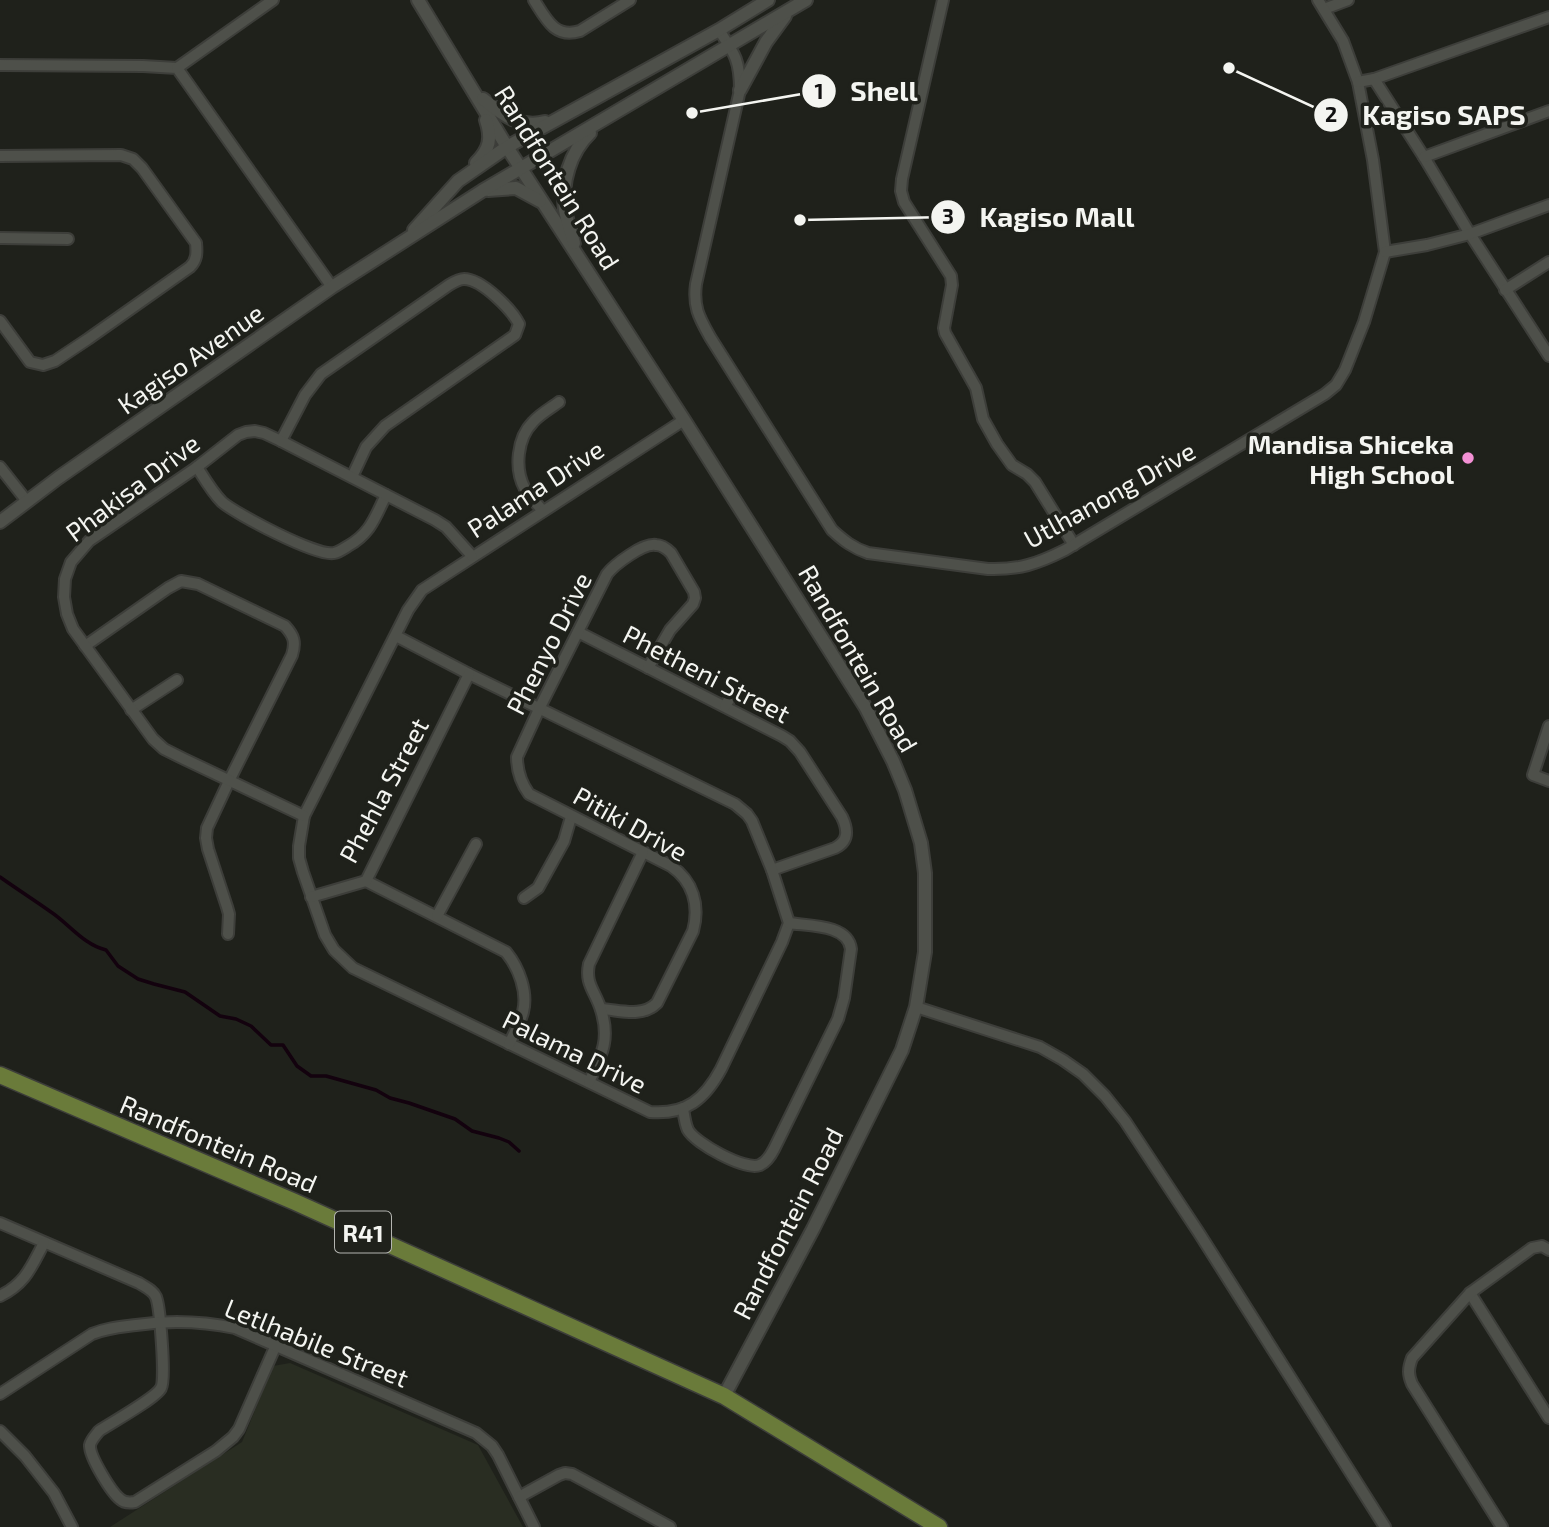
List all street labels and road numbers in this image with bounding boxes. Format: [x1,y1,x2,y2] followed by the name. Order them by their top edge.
[489,79,627,275] street label: Randfontein Road
[111,296,269,420] street label: Kagiso Avenue
[59,427,205,547] street label: Phakisa Drive
[461,432,609,544] street label: Palama Drive
[1018,434,1200,554] street label: Utlhanong Drive
[793,559,925,757] street label: Randfontein Road
[499,567,597,719] street label: Phenyo Drive
[618,618,796,728] street label: Phetheni Street
[332,712,434,868] street label: Phehla Street
[569,779,693,867] street label: Pitiki Drive
[498,1003,652,1099] street label: Palama Drive
[116,1088,322,1198] street label: Randfontein Road
[725,1122,849,1324] street label: Randfontein Road
[335,1212,391,1252] road number: R41
[221,1291,413,1393] street label: Letlhabile Street

